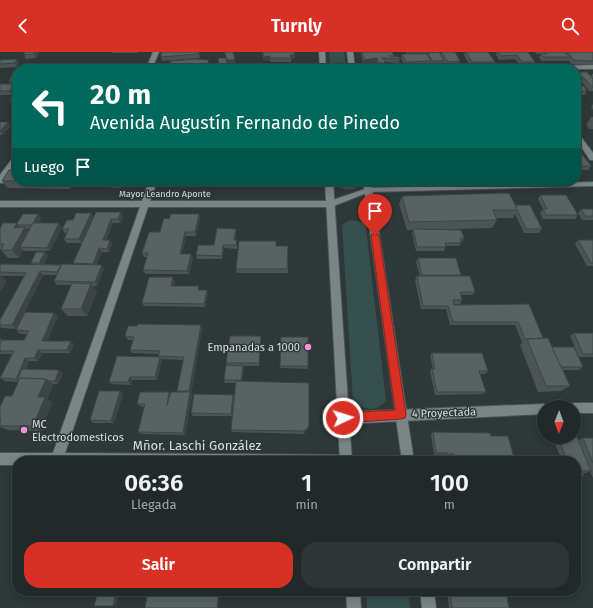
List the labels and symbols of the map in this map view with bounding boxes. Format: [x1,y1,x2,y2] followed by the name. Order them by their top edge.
[119,189,211,199] street label: Mayor Leandro Aponte
[358,194,392,235] pin
[207,341,300,354] place label: Empanadas a 1000
[303,342,313,352] marker: Empanadas a 1000
[322,397,364,439] position arrow
[537,400,581,444] north arrow
[412,405,476,421] street label: 4 Proyectada
[32,418,124,444] place label: MC Electrodomesticos
[19,425,29,435] marker: MC Electrodomesticos
[133,438,262,453] street label: Mñor. Laschi González

